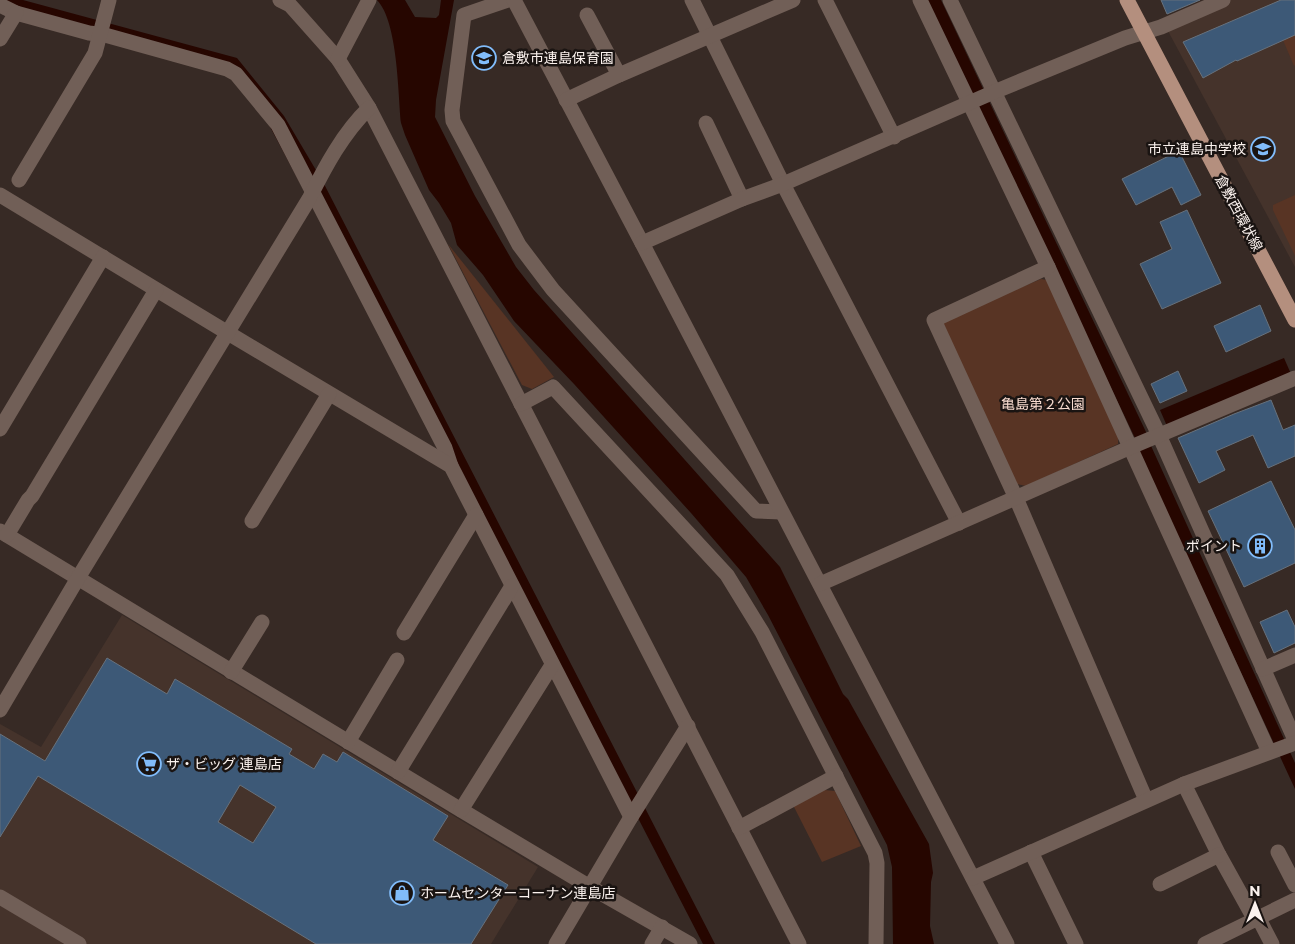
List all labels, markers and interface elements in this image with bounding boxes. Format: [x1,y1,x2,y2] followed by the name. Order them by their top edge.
[471,45,497,71] school or university icon: 倉敷市連島保育園
[502,49,614,67] place label: 倉敷市連島保育園
[1250,136,1276,162] school or university icon: 市立連島中学校
[1148,140,1246,158] place label: 市立連島中学校
[1211,172,1267,254] street label: 倉敷西環状線
[1001,395,1085,413] park label: 亀島第２公園
[1247,533,1273,559] building icon: ポイント
[1186,537,1242,555] place label: ポイント
[136,751,162,777] supermarket icon: ザ・ビッグ 連島店
[166,755,282,773] place label: ザ・ビッグ 連島店
[1230,879,1280,929] north arrow
[389,880,415,906] shop icon: ホームセンターコーナン連島店
[1249,882,1261,900] text: N
[420,884,616,902] place label: ホームセンターコーナン連島店

